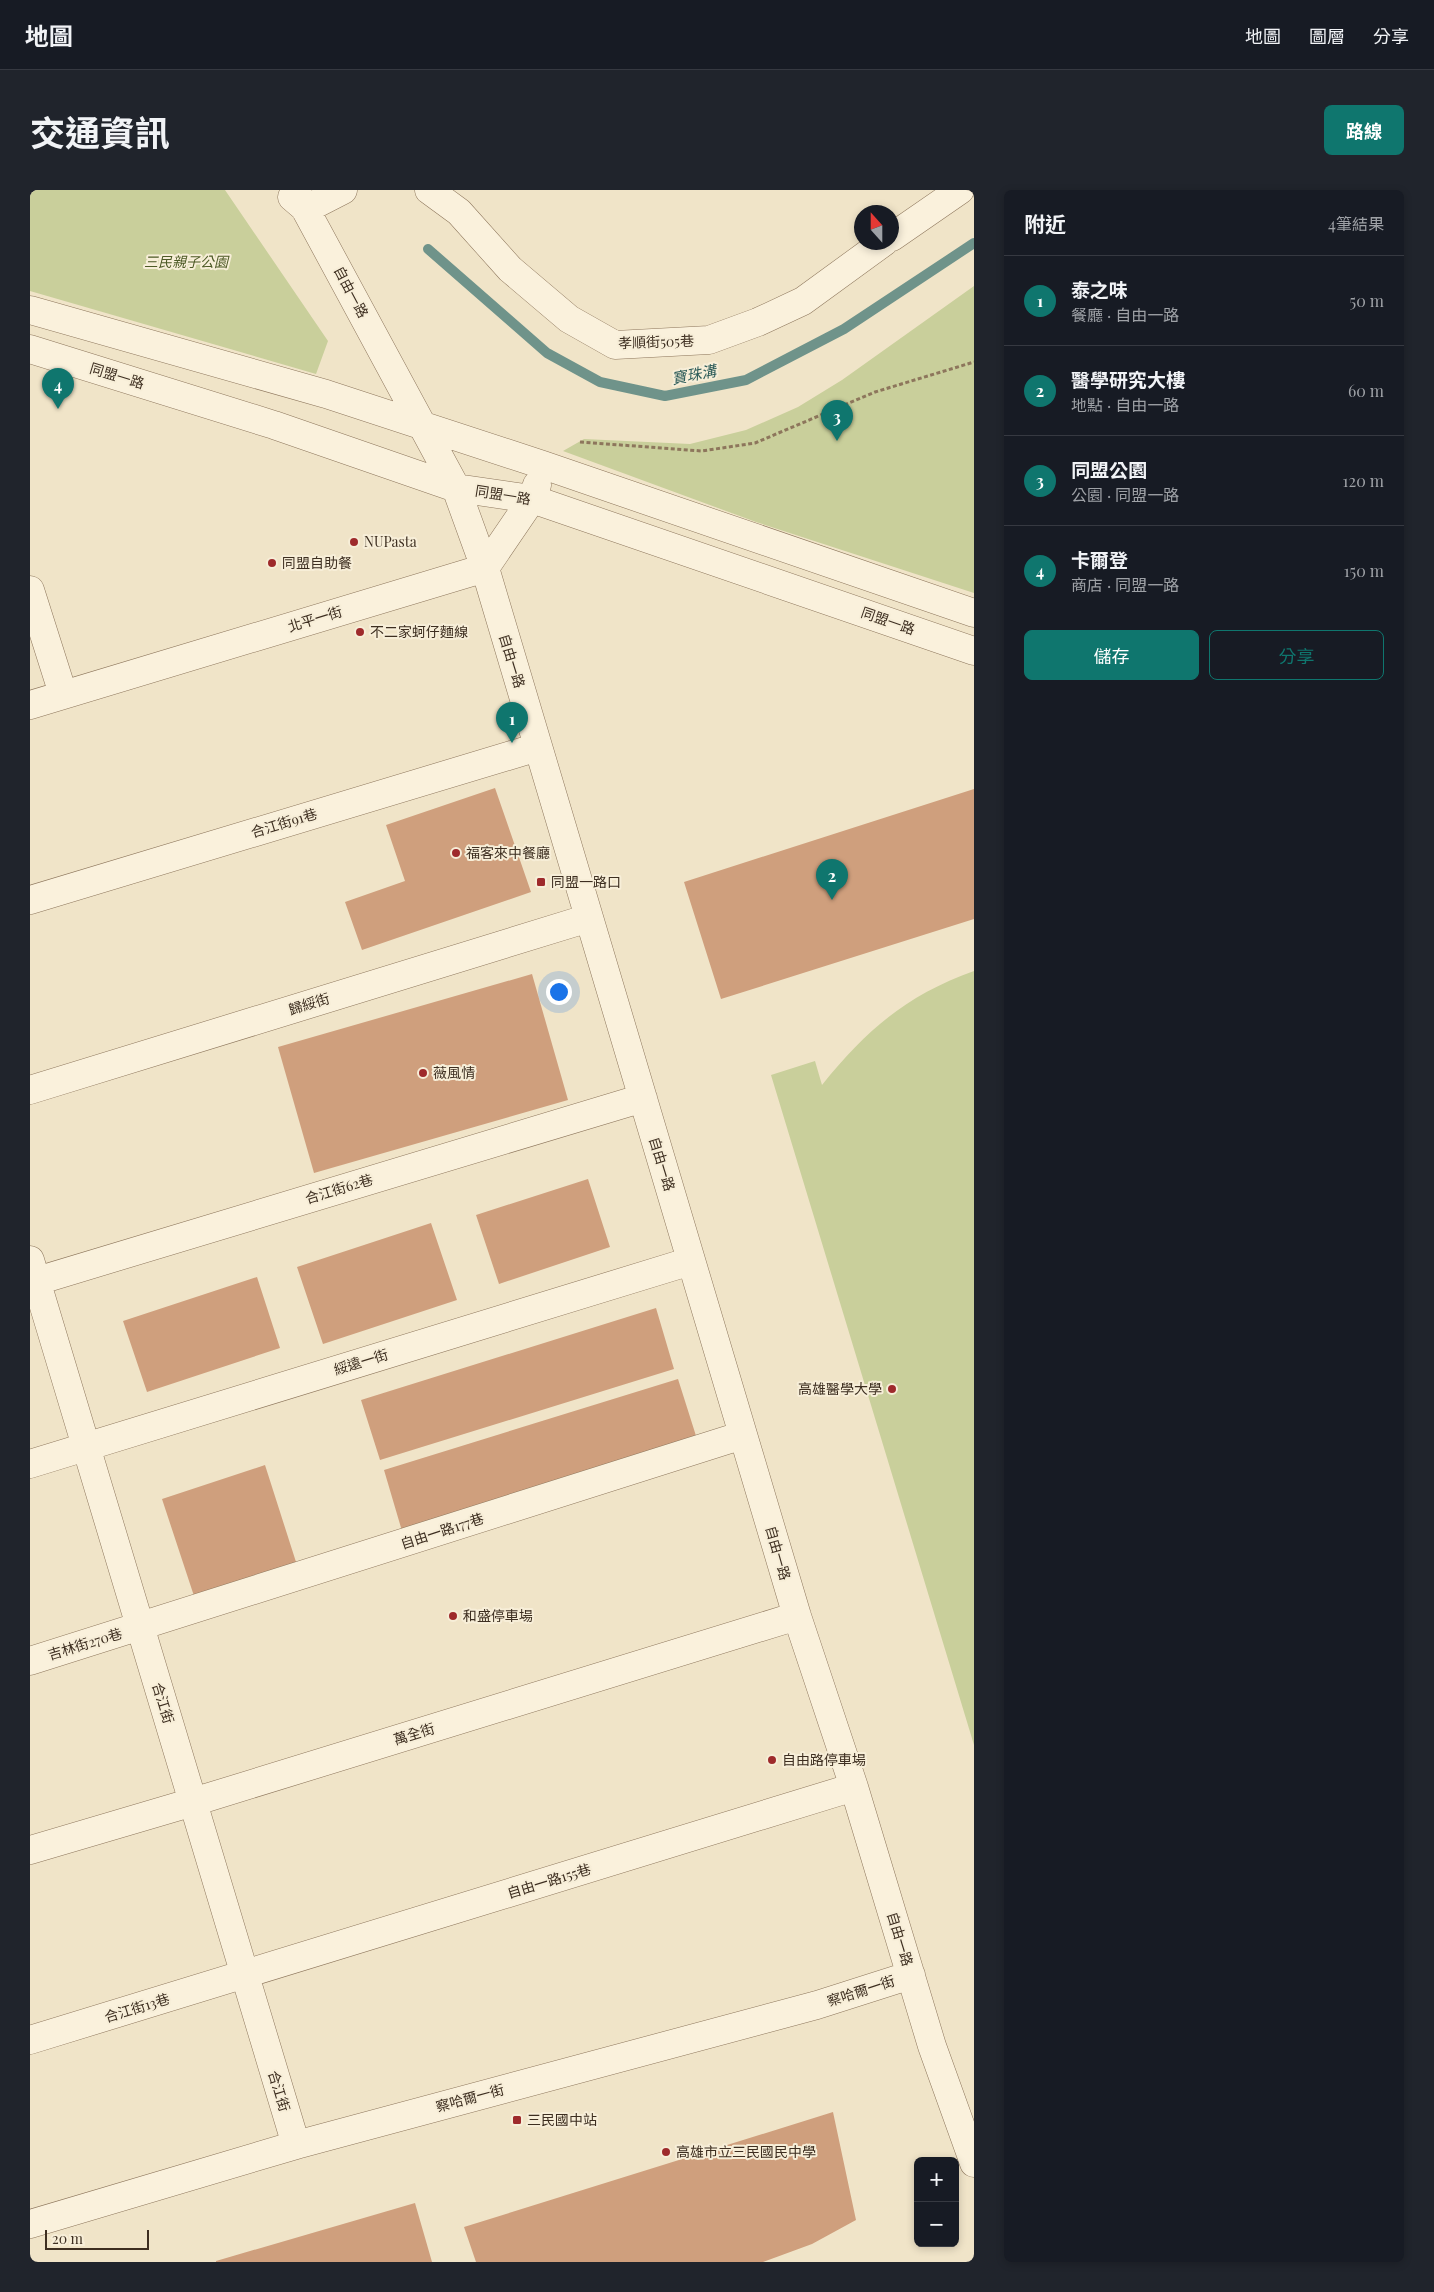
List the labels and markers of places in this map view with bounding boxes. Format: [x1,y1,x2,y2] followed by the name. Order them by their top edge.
[42,368,74,409] pin: 4
[821,400,853,441] pin: 3
[364,532,417,551] place label: NUPasta
[348,536,360,548] marker: NUPasta
[282,553,352,572] place label: 同盟自助餐
[266,557,278,569] marker: 同盟自助餐
[370,622,468,641] place label: 不二家蚵仔麵線
[354,626,366,638] marker: 不二家蚵仔麵線
[496,702,528,743] pin: 1
[466,843,550,862] place label: 福客來中餐廳
[450,847,462,859] marker: 福客來中餐廳
[816,859,848,900] pin: 2
[551,872,621,891] place label: 同盟一路口
[535,876,547,888] marker: 同盟一路口
[433,1063,475,1082] place label: 薇風情
[417,1067,429,1079] marker: 薇風情
[798,1379,882,1398] place label: 高雄醫學大學
[886,1383,898,1395] marker: 高雄醫學大學
[463,1606,533,1625] place label: 和盛停車場
[447,1610,459,1622] marker: 和盛停車場
[782,1750,866,1769] place label: 自由路停車場
[766,1754,778,1766] marker: 自由路停車場
[527,2110,597,2129] place label: 三民國中站
[511,2114,523,2126] marker: 三民國中站
[676,2142,816,2161] place label: 高雄市立三民國民中學
[660,2146,672,2158] marker: 高雄市立三民國民中學

